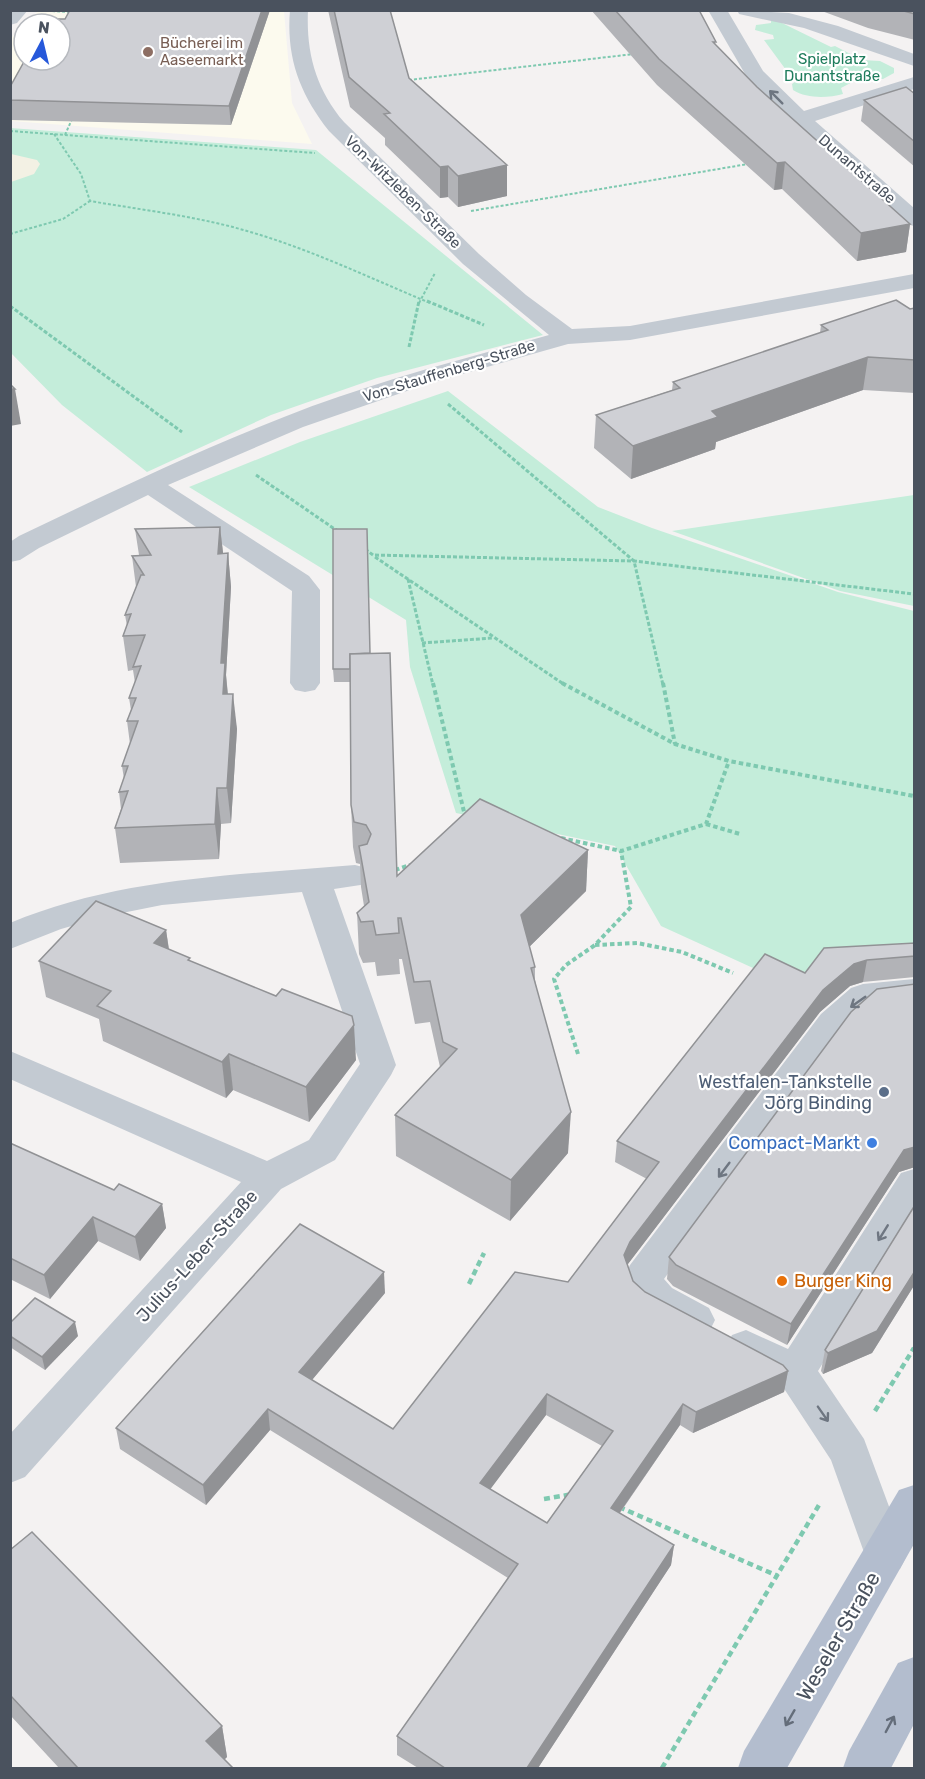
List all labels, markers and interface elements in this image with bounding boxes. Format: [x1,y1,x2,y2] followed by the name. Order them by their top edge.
[12,12,72,72] north arrow
[37,17,51,38] text: N
[160,34,244,69] place label: Bücherei im Aaseemarkt
[141,45,155,59] marker: Bücherei im Aaseemarkt
[784,50,880,85] park label: Spielplatz Dunantstraße
[769,89,784,104] one-way arrow
[815,131,899,207] street label: Dunantstraße
[341,132,465,252] street label: Von-Witzleben-Straße
[361,336,537,406] street label: Von-Stauffenberg-Straße
[851,996,867,1008] one-way arrow
[698,1071,872,1114] place label: Westfalen-Tankstelle Jörg Binding
[877,1085,891,1099] marker: Westfalen-Tankstelle Jörg Binding
[728,1132,860,1154] place label: Compact-Markt
[865,1136,879,1150] marker: Compact-Markt
[718,1161,730,1177] one-way arrow
[132,1185,262,1327] street label: Julius-Leber-Straße
[877,1224,889,1241] one-way arrow
[794,1270,892,1292] place label: Burger King
[775,1274,789,1288] marker: Burger King
[817,1406,829,1422] one-way arrow
[791,1567,885,1705] street label: Weseler Straße
[784,1709,796,1726] one-way arrow
[885,1715,896,1733] one-way arrow

